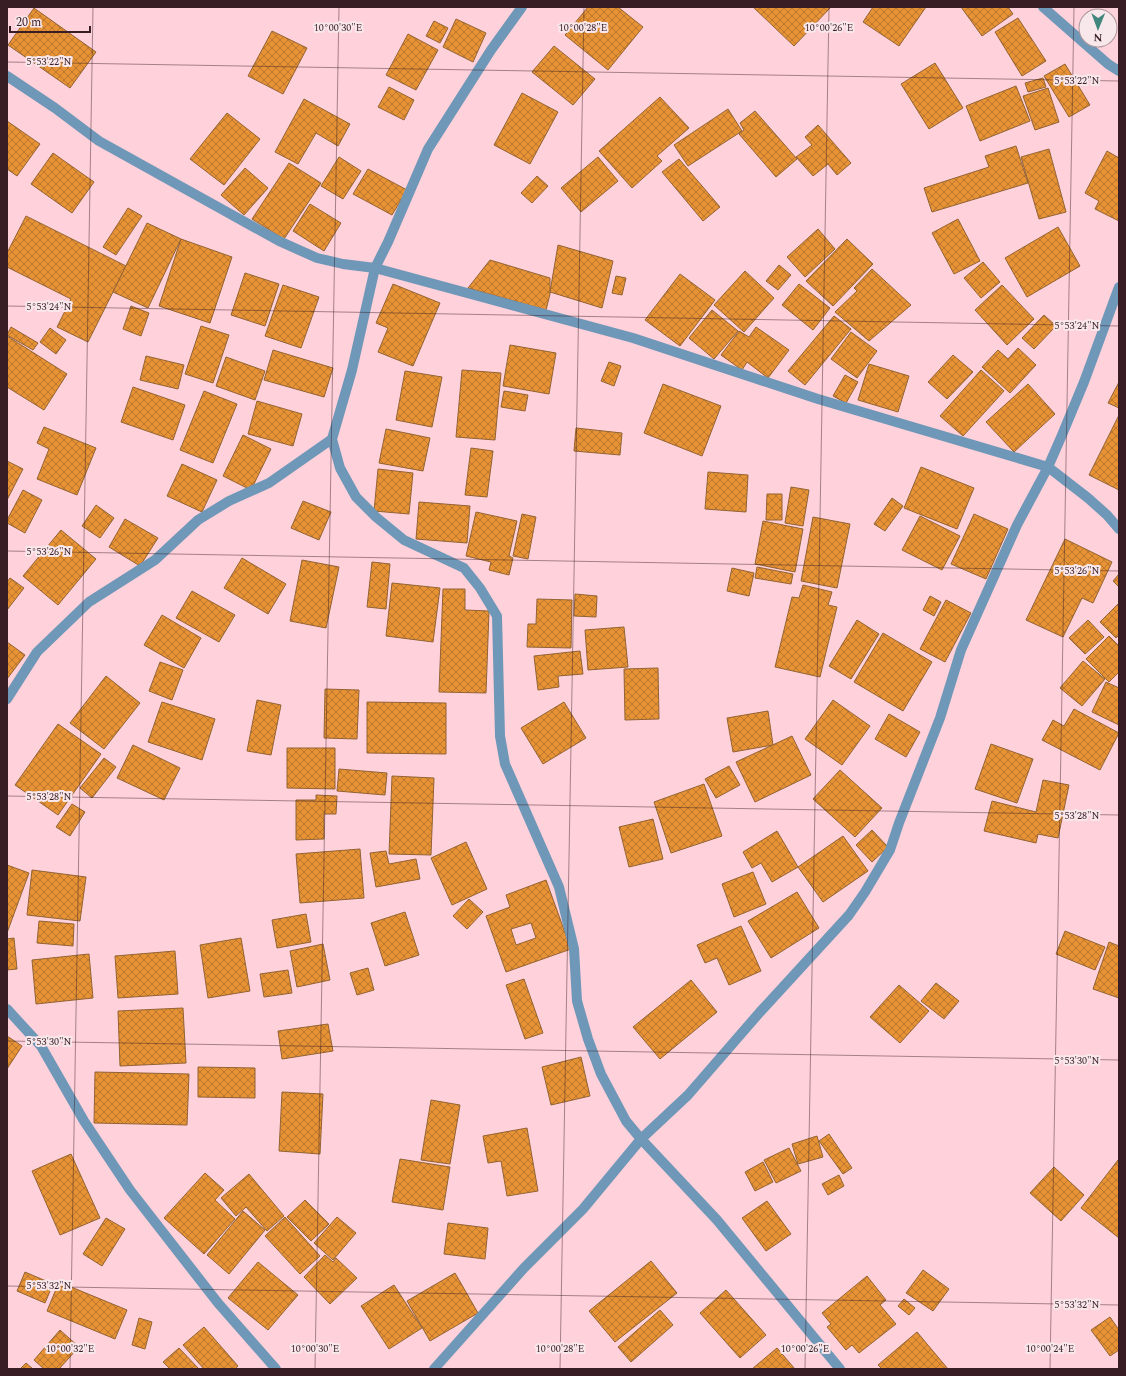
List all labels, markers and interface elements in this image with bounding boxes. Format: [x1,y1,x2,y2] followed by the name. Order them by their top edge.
[10,8,90,34] scale bar
[1078,8,1118,48] north arrow
[16,13,41,32] text: 20 m
[314,20,362,36] text: 10°00'30"E
[559,20,607,36] text: 10°00'28"E
[805,20,853,36] text: 10°00'26"E
[1093,29,1102,46] text: N
[27,54,72,70] text: 5°53'22"N
[1055,73,1100,89] text: 5°53'22"N
[27,299,72,315] text: 5°53'24"N
[1055,318,1100,334] text: 5°53'24"N
[27,544,72,560] text: 5°53'26"N
[1055,563,1100,579] text: 5°53'26"N
[27,789,72,805] text: 5°53'28"N
[1055,808,1100,824] text: 5°53'28"N
[27,1034,72,1050] text: 5°53'30"N
[1055,1053,1100,1069] text: 5°53'30"N
[27,1278,72,1294] text: 5°53'32"N
[1055,1297,1100,1313] text: 5°53'32"N
[46,1341,94,1357] text: 10°00'32"E
[291,1341,339,1357] text: 10°00'30"E
[536,1341,584,1357] text: 10°00'28"E
[781,1341,829,1357] text: 10°00'26"E
[1026,1341,1074,1357] text: 10°00'24"E

